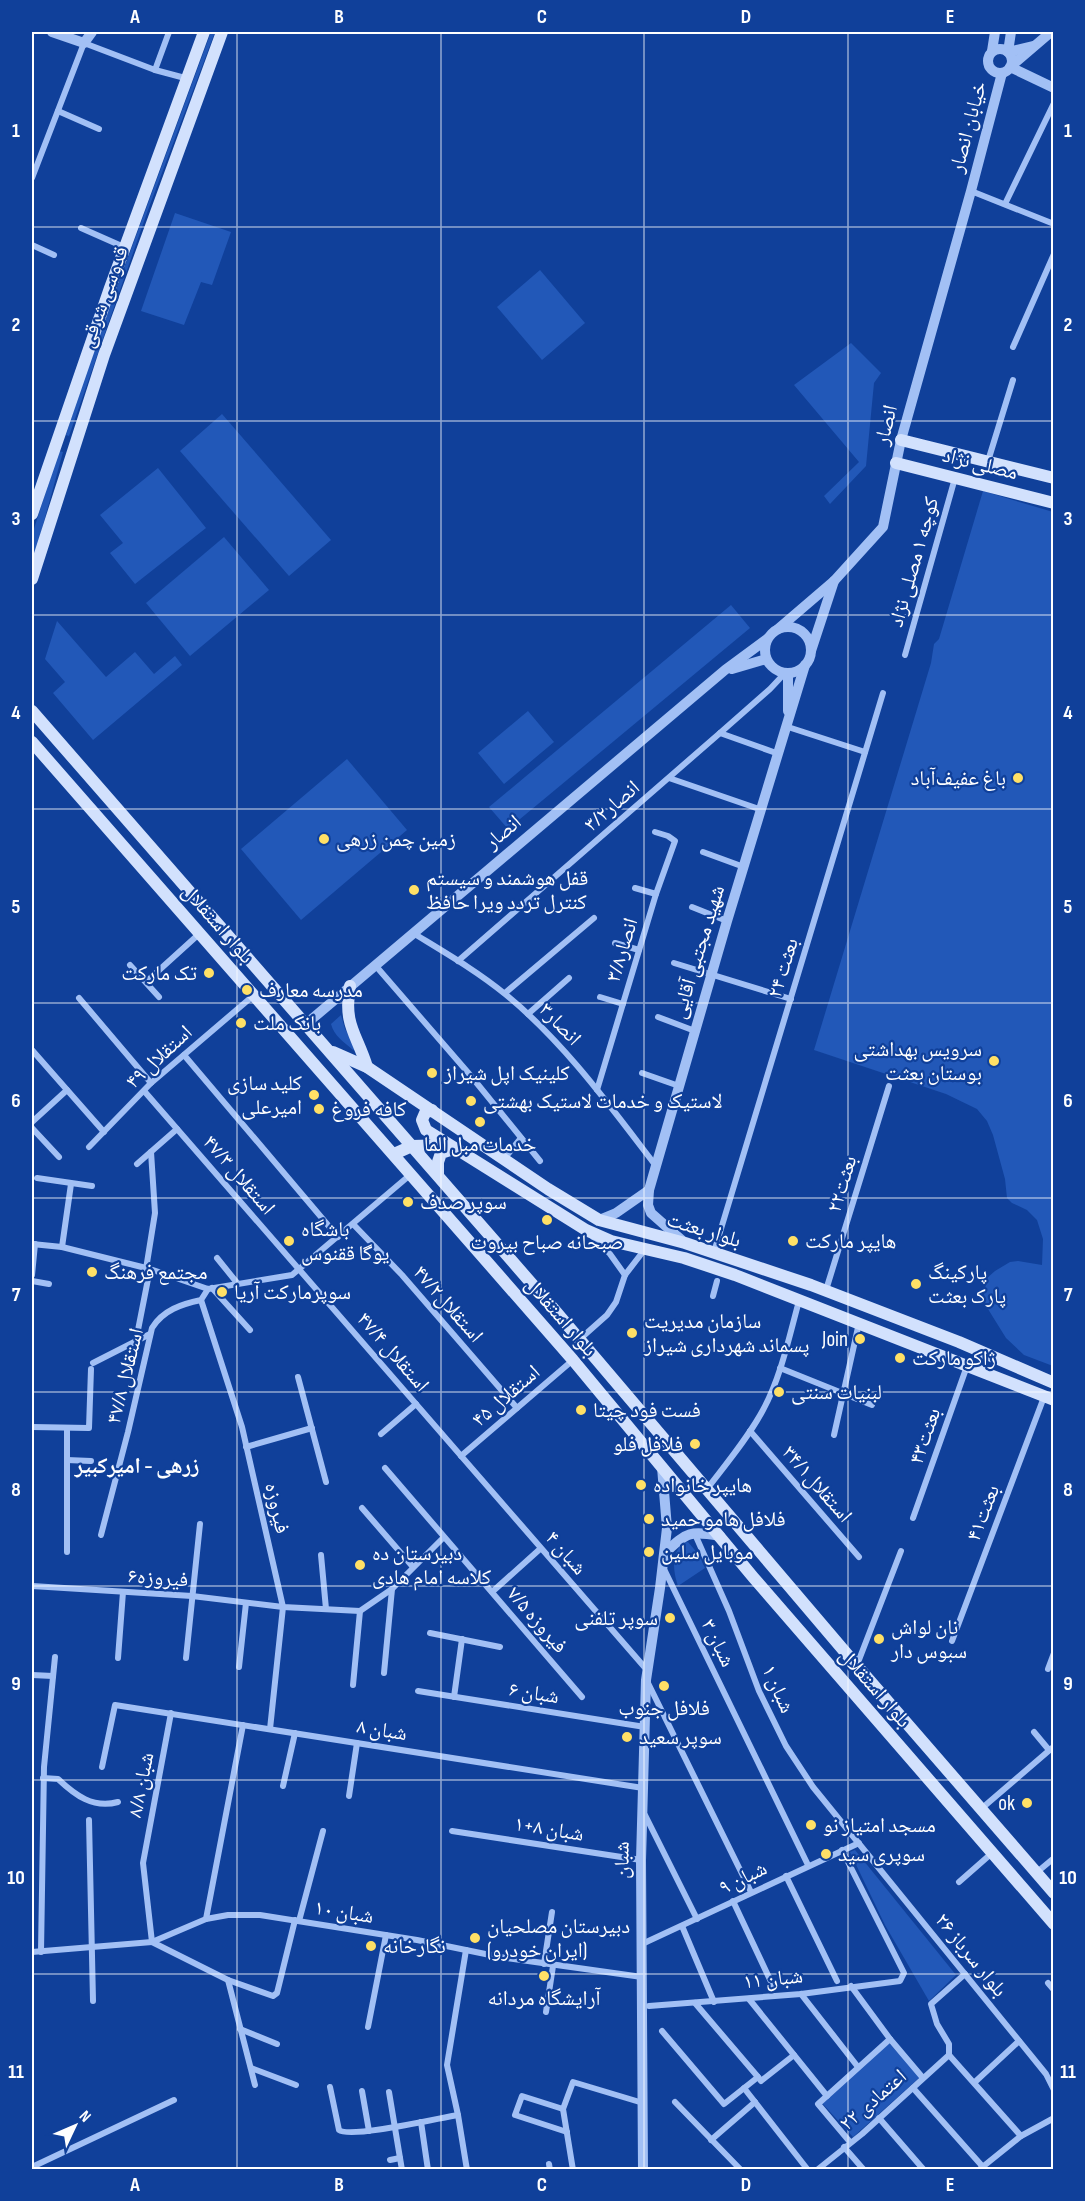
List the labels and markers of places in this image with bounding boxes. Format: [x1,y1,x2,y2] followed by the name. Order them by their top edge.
[911,766,1006,791] place label: باغ عفیف‌آباد
[1011,771,1025,785] marker: باغ عفیف‌آباد
[336,827,456,852] place label: زمین چمن زرهی
[317,832,331,846] marker: زمین چمن زرهی
[426,866,588,915] place label: قفل هوشمند و سیستم کنترل تردد ویرا حافظ
[407,883,421,897] marker: قفل هوشمند و سیستم کنترل تردد ویرا حافظ
[121,961,197,986] place label: تک مارکت
[202,966,216,980] marker: تک مارکت
[259,978,363,1003] place label: مدرسه معارف
[240,983,254,997] marker: مدرسه معارف
[253,1011,321,1036] place label: بانک ملت
[234,1016,248,1030] marker: بانک ملت
[853,1037,982,1086] place label: سرویس بهداشتی بوستان بعثت
[987,1054,1001,1068] marker: سرویس بهداشتی بوستان بعثت
[443,1061,570,1086] place label: کلینیک اپل شیراز
[425,1066,439,1080] marker: کلینیک اپل شیراز
[227,1071,302,1120] place label: کلید سازی امیرعلی
[307,1088,321,1102] marker: کلید سازی امیرعلی
[483,1089,723,1114] place label: لاستیک و خدمات لاستیک بهشتی
[464,1094,478,1108] marker: لاستیک و خدمات لاستیک بهشتی
[331,1097,407,1122] place label: کافه فروغ
[312,1102,326,1116] marker: کافه فروغ
[473,1115,487,1129] marker: خدمات مبل الما
[424,1132,536,1157] place label: خدمات مبل الما
[420,1190,507,1215] place label: سوپر صدف
[401,1195,415,1209] marker: سوپر صدف
[540,1213,554,1227] marker: صبحانه صباح بیروت
[301,1217,390,1266] place label: باشگاه یوگا ققنوس
[805,1229,896,1254] place label: هایپر مارکت
[470,1230,624,1255] place label: صبحانه صباح بیروت
[282,1234,296,1248] marker: باشگاه یوگا ققنوس
[786,1234,800,1248] marker: هایپر مارکت
[104,1260,208,1285] place label: مجتمع فرهنگ
[928,1260,1006,1309] place label: پارکینگ پارک بعثت
[85,1265,99,1279] marker: مجتمع فرهنگ
[909,1277,923,1291] marker: پارکینگ پارک بعثت
[234,1280,351,1305] place label: سوپرمارکت آریا
[215,1285,229,1299] marker: سوپرمارکت آریا
[643,1309,810,1358] place label: سازمان مدیریت پسماند شهرداری شیراز
[625,1326,639,1340] marker: سازمان مدیریت پسماند شهرداری شیراز
[821,1327,848,1352] place label: Join
[853,1332,867,1346] marker: Join
[912,1346,996,1371] place label: ژاکو مارکت
[893,1351,907,1365] marker: ژاکو مارکت
[791,1380,882,1405] place label: لبنیات سنتی
[772,1385,786,1399] marker: لبنیات سنتی
[593,1398,701,1423] place label: فست فود چیتا
[574,1403,588,1417] marker: فست فود چیتا
[613,1432,683,1457] place label: فلافل فلو
[688,1437,702,1451] marker: فلافل فلو
[653,1473,752,1498] place label: هایپر خانواده
[634,1478,648,1492] marker: هایپر خانواده
[661,1507,785,1532] place label: فلافل هامو حمید
[642,1512,656,1526] marker: فلافل هامو حمید
[661,1540,753,1565] place label: موبایل سلین
[372,1541,492,1591] place label: دبیرستان ده کلاسه امام هادی
[642,1545,656,1559] marker: موبایل سلین
[353,1558,367,1572] marker: دبیرستان ده کلاسه امام هادی
[574,1606,658,1631] place label: سوپر تلفنی
[663,1611,677,1625] marker: سوپر تلفنی
[890,1615,967,1664] place label: نان لواش سبوس دار
[872,1632,886,1646] marker: نان لواش سبوس دار
[657,1679,671,1693] marker: فلافل جنوب
[618,1696,710,1721] place label: فلافل جنوب
[639,1725,722,1750] place label: سوپر سعید
[620,1730,634,1744] marker: سوپر سعید
[998,1791,1015,1816] place label: ok
[1020,1796,1034,1810] marker: ok
[823,1813,936,1838] place label: مسجد امتیاز نو
[804,1818,818,1832] marker: مسجد امتیاز نو
[838,1842,925,1867] place label: سوپری سید
[819,1847,833,1861] marker: سوپری سید
[487,1914,630,1963] place label: دبیرستان مصلحیان (ایران خودرو)
[468,1931,482,1945] marker: دبیرستان مصلحیان (ایران خودرو)
[383,1934,446,1959] place label: نگارخانه
[364,1939,378,1953] marker: نگارخانه
[537,1969,551,1983] marker: آرایشگاه مردانه
[487,1986,601,2011] place label: آرایشگاه مردانه

